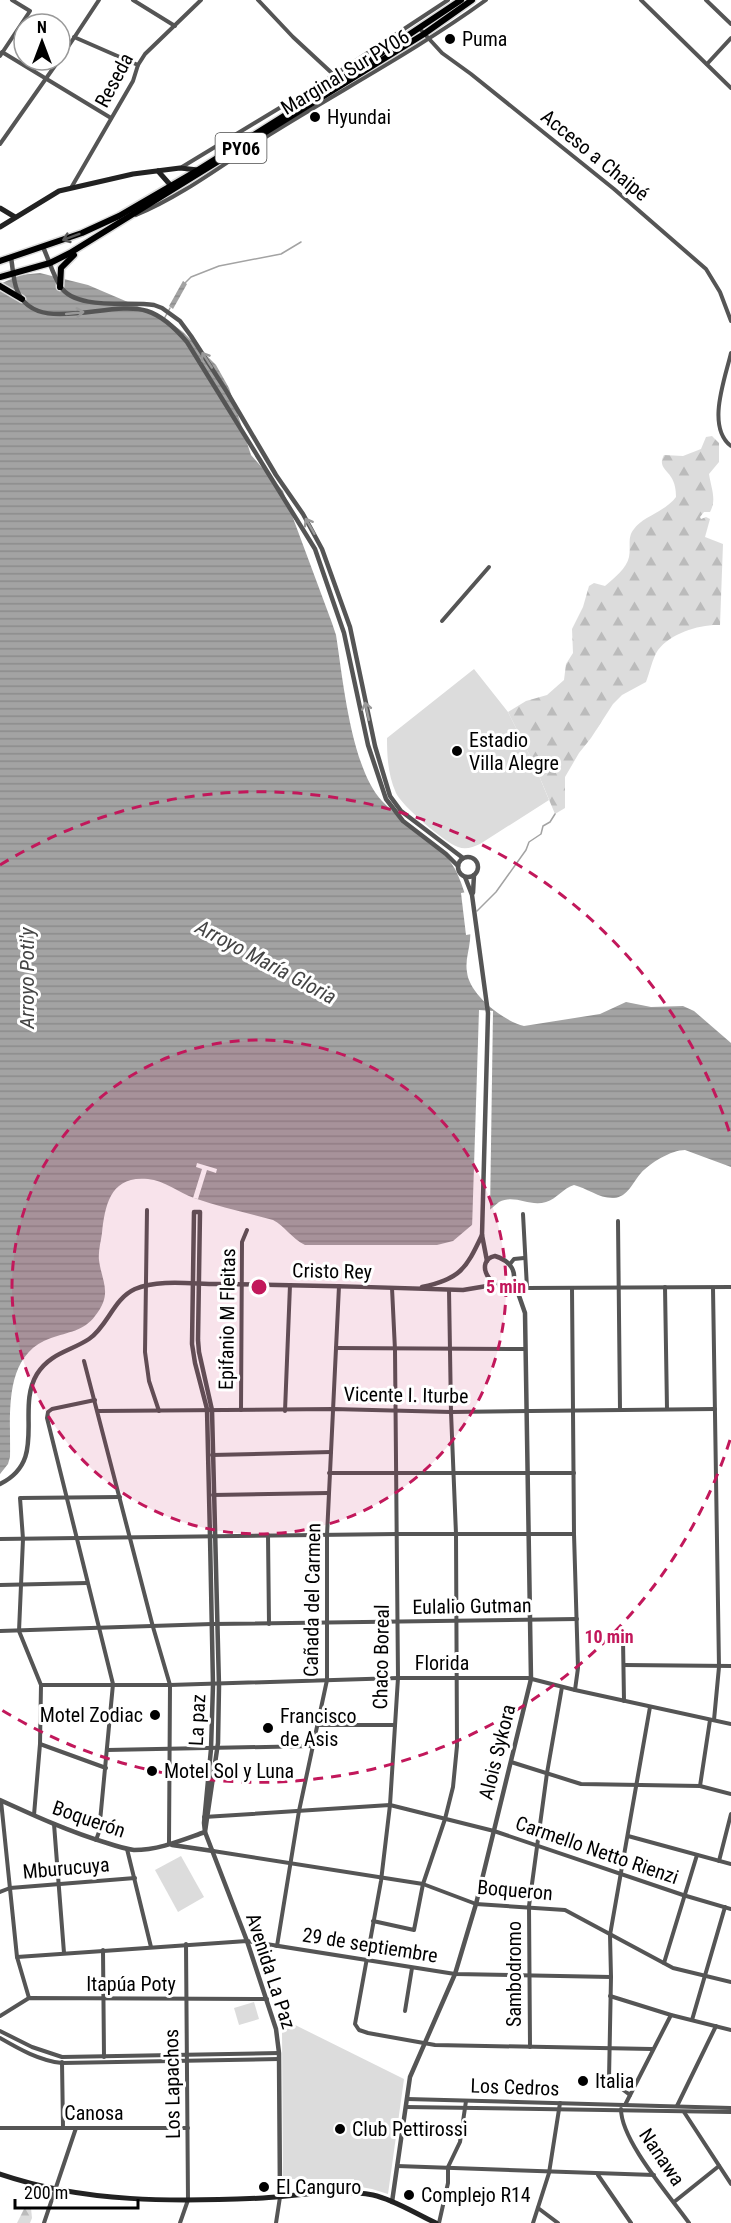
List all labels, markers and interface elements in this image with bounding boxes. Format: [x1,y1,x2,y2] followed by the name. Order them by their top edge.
[12,12,72,72] north arrow
[37,18,47,37] text: N
[276,24,414,120] street label: Marginal Sur PY06
[462,27,507,51] place label: Puma
[443,32,457,46] marker: Puma
[90,49,138,111] street label: Reseda
[536,104,654,206] street label: Acceso a Chaipé
[327,105,391,129] place label: Hyundai
[308,110,322,124] marker: Hyundai
[216,133,266,163] road number: PY06
[62,233,81,244] one-way arrow
[64,307,84,318] one-way arrow
[200,352,213,369] one-way arrow
[304,517,315,535] one-way arrow
[361,702,373,721] one-way arrow
[469,728,559,775] place label: Estadio Villa Alegre
[450,744,464,758] marker: Estadio Villa Alegre
[191,914,340,1009] water label: Arroyo María Gloria
[15,927,39,1030] water label: Arroyo Poti'y
[214,1248,240,1390] street label: Epifanio M Fleitas
[292,1258,372,1284] street label: Cristo Rey
[486,1276,526,1297] text: 5 min
[249,1277,269,1297] centre of rings
[343,1382,469,1408] street label: Vicente I. Iturbe
[299,1523,325,1677] street label: Cañada del Carmen
[412,1593,532,1619] street label: Eulalio Gutman
[368,1604,394,1710] street label: Chaco Boreal
[584,1626,634,1647] text: 10 min
[415,1651,469,1675] street label: Florida
[184,1693,210,1747] street label: La paz
[474,1702,520,1802] street label: Alois Sykora
[40,1703,143,1727] place label: Motel Zodiac
[280,1704,357,1751] place label: Francisco de Asis
[148,1708,162,1722] marker: Motel Zodiac
[261,1721,275,1735] marker: Francisco de Asis
[164,1759,294,1783] place label: Motel Sol y Luna
[145,1764,159,1778] marker: Motel Sol y Luna
[49,1795,129,1843] street label: Boquerón
[512,1811,682,1889] street label: Carmello Netto Rienzi
[22,1852,110,1884] street label: Mburucuya
[476,1875,554,1905] street label: Boqueron
[241,1910,301,2032] street label: Avenida La Paz
[502,1921,526,2027] street label: Sambodromo
[301,1922,439,1968] street label: 29 de septiembre
[86,1972,176,1996] street label: Itapúa Poty
[159,2029,185,2139] street label: Los Lapachos
[595,2069,634,2093] place label: Italia
[470,2073,560,2101] street label: Los Cedros
[576,2074,590,2088] marker: Italia
[64,2101,124,2125] street label: Canosa
[352,2117,468,2141] place label: Club Pettirossi
[333,2122,347,2136] marker: Club Pettirossi
[634,2124,690,2190] street label: Nanawa
[15,2172,138,2210] scale bar
[276,2175,361,2199] place label: El Canguro
[257,2180,271,2194] marker: El Canguro
[24,2182,68,2203] text: 200 m
[421,2183,531,2207] place label: Complejo R14
[402,2188,416,2202] marker: Complejo R14

